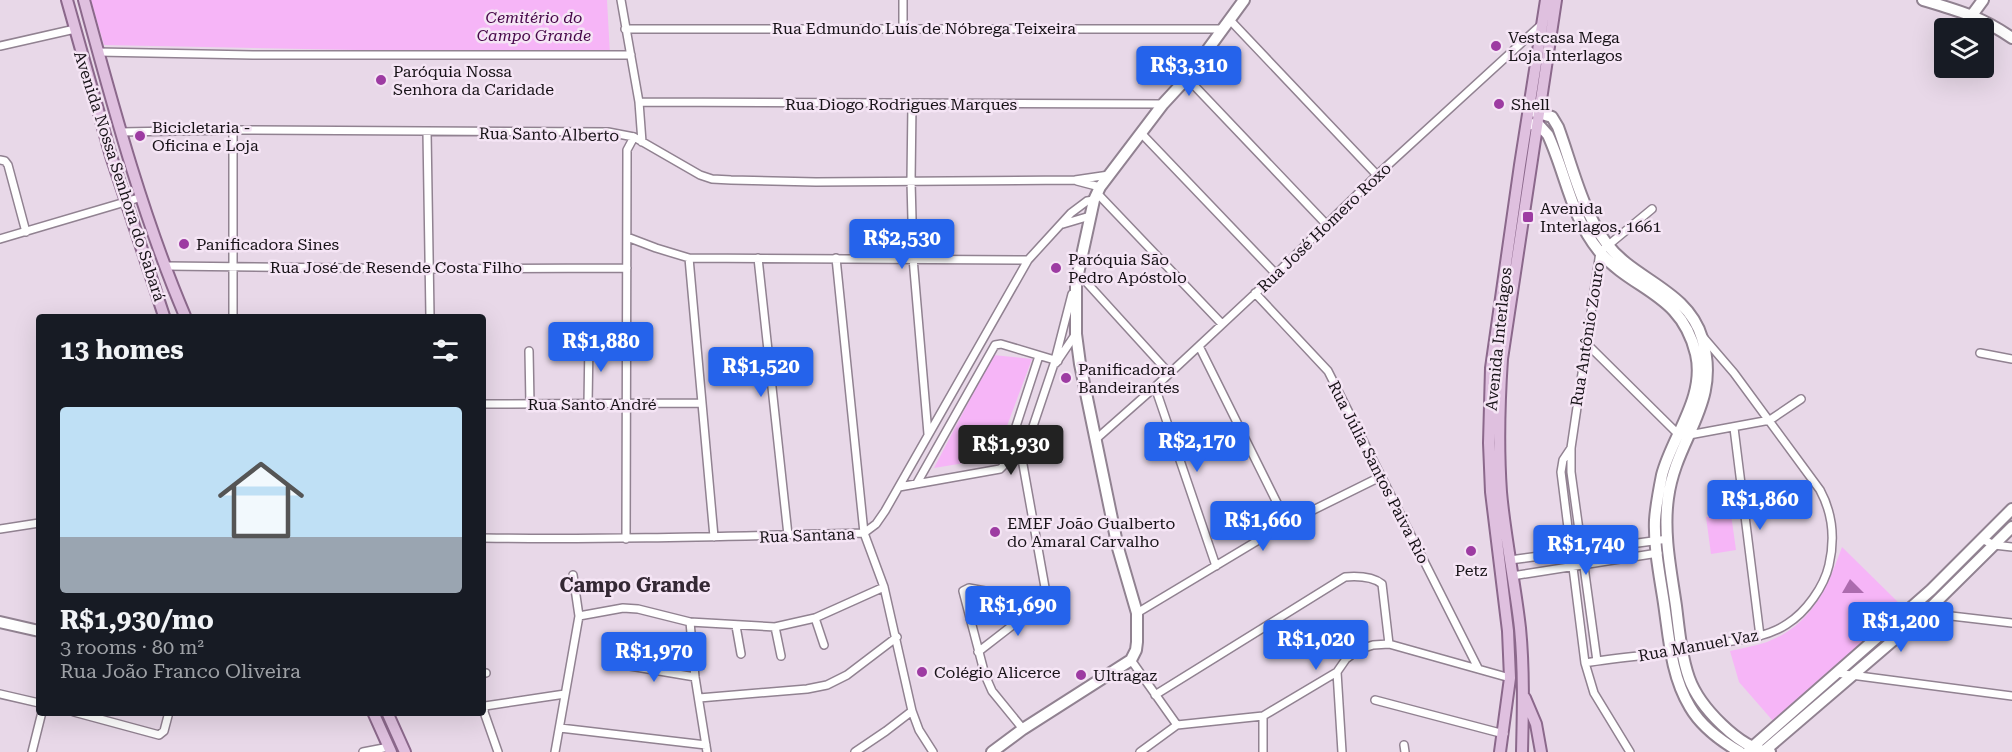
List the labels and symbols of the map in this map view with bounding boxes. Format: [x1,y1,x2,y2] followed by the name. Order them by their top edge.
[477,8,591,45] park label: Cemitério do Campo Grande
[772,19,1076,38] street label: Rua Edmundo Luís de Nóbrega Teixeira
[1508,28,1623,65] place label: Vestcasa Mega Loja Interlagos
[1489,39,1503,53] marker: Vestcasa Mega Loja Interlagos
[1134,46,1244,97] pin: R$3,310
[70,49,169,304] street label: Avenida Nossa Senhora do Sabará
[393,62,554,99] place label: Paróquia Nossa Senhora da Caridade
[374,73,388,87] marker: Paróquia Nossa Senhora da Caridade
[785,95,1017,114] street label: Rua Diogo Rodrigues Marques
[1511,95,1550,114] place label: Shell
[1492,97,1506,111] marker: Shell
[152,118,259,155] place label: Bicicletaria - Oficina e Loja
[479,124,619,145] street label: Rua Santo Alberto
[133,129,147,143] marker: Bicicletaria - Oficina e Loja
[1254,158,1395,296] street label: Rua José Homero Roxo
[1540,199,1662,236] place label: Avenida Interlagos, 1661
[1521,210,1535,224] marker: Avenida Interlagos, 1661
[847,219,957,270] pin: R$2,530
[196,235,340,254] place label: Panificadora Sines
[177,237,191,251] marker: Panificadora Sines
[1068,250,1187,287] place label: Paróquia São Pedro Apóstolo
[270,258,522,277] street label: Rua José de Resende Costa Filho
[1567,260,1608,408] street label: Rua Antônio Zouro
[1049,261,1063,275] marker: Paróquia São Pedro Apóstolo
[1482,266,1516,412] street label: Avenida Interlagos
[546,322,656,373] pin: R$1,880
[706,347,816,398] pin: R$1,520
[1078,360,1180,397] place label: Panificadora Bandeirantes
[1059,371,1073,385] marker: Panificadora Bandeirantes
[1324,378,1433,567] street label: Rua Júlia Santos Paiva Rio
[527,395,657,414] street label: Rua Santo André
[1142,422,1252,473] pin: R$2,170
[956,425,1066,476] pin: R$1,930
[1705,480,1815,531] pin: R$1,860
[1208,501,1318,552] pin: R$1,660
[1007,514,1175,551] place label: EMEF João Gualberto do Amaral Carvalho
[759,524,856,547] street label: Rua Santana
[988,525,1002,539] marker: EMEF João Gualberto do Amaral Carvalho
[1531,525,1641,576] pin: R$1,740
[1464,544,1478,558] marker: Petz
[1455,561,1488,580] place label: Petz
[559,573,711,597] district label: Campo Grande
[963,586,1073,637] pin: R$1,690
[1846,602,1956,653] pin: R$1,200
[1261,620,1371,671] pin: R$1,020
[1637,626,1760,665] street label: Rua Manuel Vaz
[599,632,709,683] pin: R$1,970
[934,663,1061,682] place label: Colégio Alicerce
[915,665,929,679] marker: Colégio Alicerce
[1093,666,1157,685] place label: Ultragaz
[1074,668,1088,682] marker: Ultragaz

